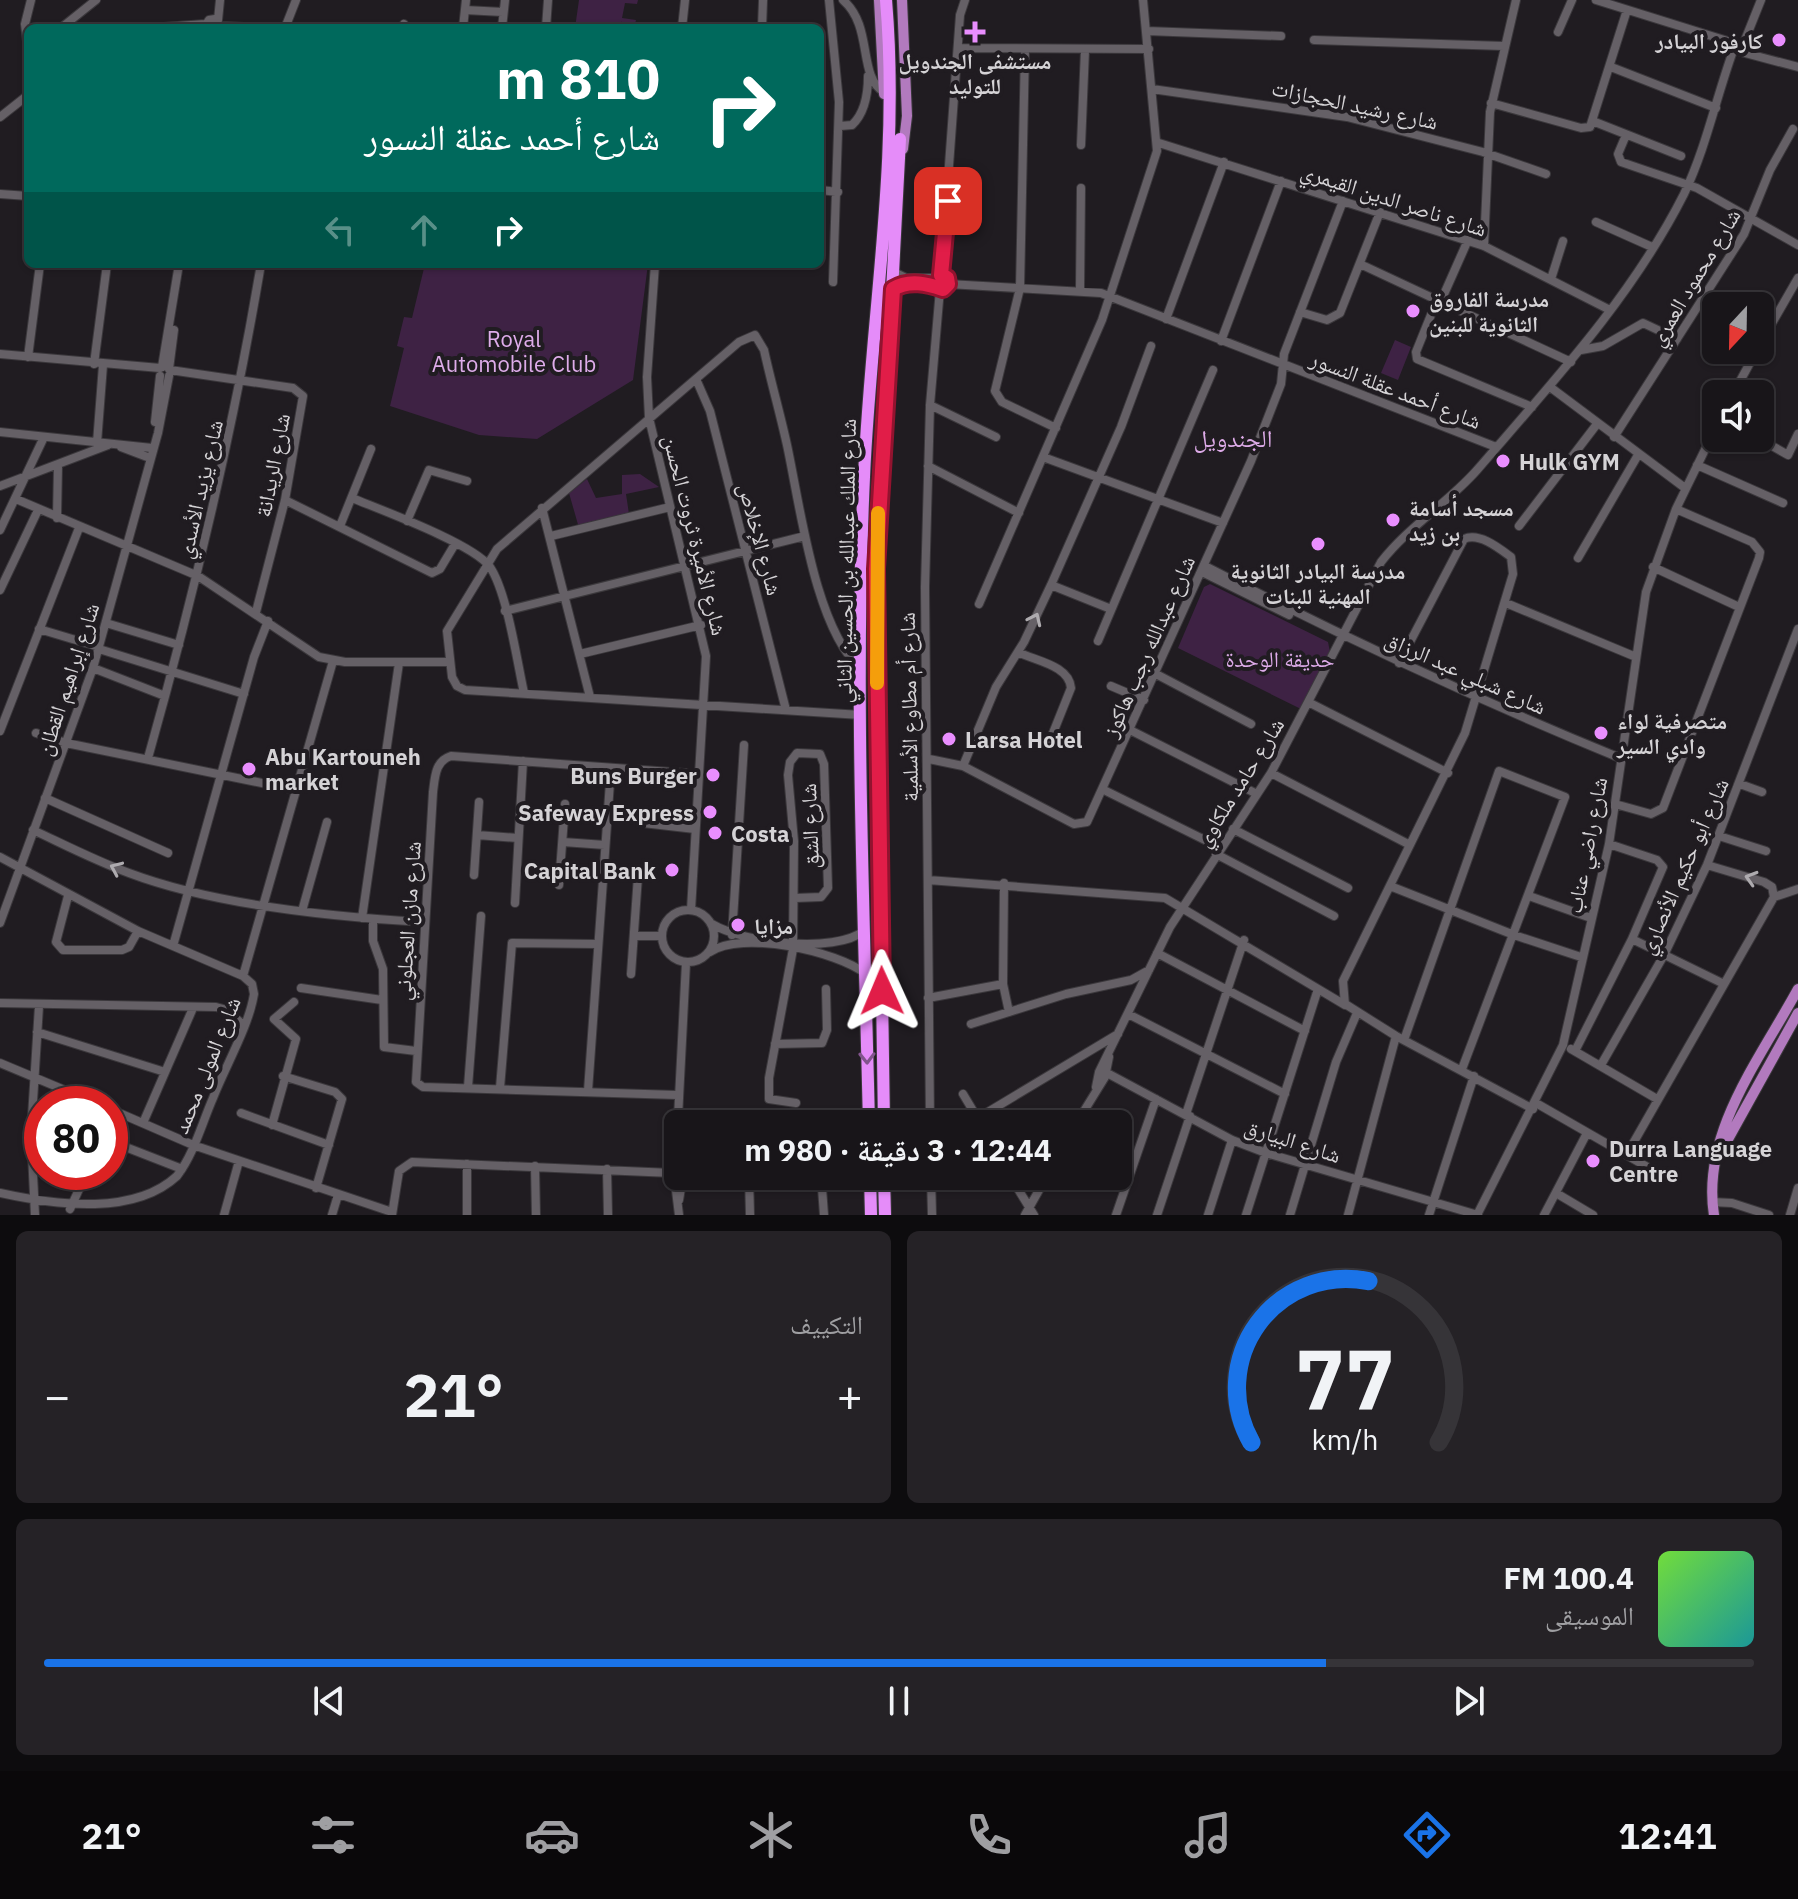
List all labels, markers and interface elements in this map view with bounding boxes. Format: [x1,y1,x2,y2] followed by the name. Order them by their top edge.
[964,21,986,43] marker: مستشفى الجندويل للتوليد
[1654,26,1763,55] place label: كارفور البيادر
[1770,31,1788,49] marker: كارفور البيادر
[496,42,660,114] text: 810 m
[898,46,1052,100] place label: مستشفى الجندويل للتوليد
[688,56,792,160] icon: right
[1269,72,1441,136] street label: شارع رشيد الحجازات
[364,113,660,160] text: شارع أحمد عقلة النسور
[1296,155,1491,246] street label: شارع ناصر الدين القيمري
[914,167,982,235] pin
[926,179,970,223] icon: arrive
[1641,203,1750,353] street label: شارع محمود العمري
[318,208,362,252] icon: left
[402,208,446,252] icon: ahead
[486,208,530,252] icon: right
[1429,284,1549,338] place label: مدرسة الفاروق الثانوية للبنين
[1702,292,1774,364] north arrow
[1702,292,1774,452] map controls
[1404,302,1422,320] marker: مدرسة الفاروق الثانوية للبنين
[432,324,596,378] park label: Royal Automobile Club
[1305,343,1486,435] street label: شارع أحمد عقلة النسور
[1702,380,1774,452] button: sound
[248,411,296,519] street label: شارع الريدانة
[169,417,233,562] street label: شارع يزيد الأسدي
[828,418,866,704] street label: شارع الملك عبدالله بن الحسين الثاني
[1194,422,1272,454] district label: الجندويل
[657,432,735,638] street label: شارع الأميرة ثروت الحسن
[1519,447,1620,476] place label: Hulk GYM
[1494,452,1512,470] marker: Hulk GYM
[732,480,790,598] street label: شارع الإخلاص
[1409,493,1514,547] place label: مسجد أسامة بن زيد
[1384,511,1402,529] marker: مسجد أسامة بن زيد
[1309,535,1327,553] marker: مدرسة البيادر الثانوية المهنية للبنات
[1095,551,1201,742] street label: شارع عبدالله رجب هاكوز
[1231,556,1405,610] place label: مدرسة البيادر الثانوية المهنية للبنات
[29,599,106,759] street label: شارع إبراهيم القطان
[892,612,925,802] street label: شارع أم مطاوع الأسلمية
[1025,612,1041,627] one-way arrow
[1379,623,1551,724] street label: شارع شبلي عبد الرزاق
[1225,644,1335,673] park label: حديقة الوحدة
[1616,706,1727,763] place label: متصرفية لواء وادي السير
[1188,712,1293,854] street label: شارع حامد ملكاوي
[1592,724,1610,742] marker: متصرفية لواء وادي السير
[965,725,1083,754] place label: Larsa Hotel
[940,730,958,748] marker: Larsa Hotel
[265,742,421,796] place label: Abu Kartouneh market
[240,760,258,778] marker: Abu Kartouneh market
[570,761,697,790] place label: Buns Burger
[704,766,722,784] marker: Buns Burger
[1631,773,1738,960] street label: شارع أبو حكيم الأنصاري
[1559,774,1617,916] street label: شارع راضي عناب
[793,783,825,869] street label: شارع الشق
[518,798,694,827] place label: Safeway Express
[701,803,719,821] marker: Safeway Express
[731,819,790,848] place label: Costa
[706,824,724,842] marker: Costa
[387,840,431,1002] street label: شارع مازن العجلوني
[524,856,656,885] place label: Capital Bank
[663,861,681,879] marker: Capital Bank
[110,862,125,878] one-way arrow
[1745,872,1759,888] one-way arrow
[754,911,793,940] place label: مزايا
[729,916,747,934] marker: مزايا
[840,949,924,1033] position arrow
[165,992,247,1138] street label: شارع المولى محمد
[858,1052,876,1065] one-way arrow
[24,1086,128,1190] speed limit sign: 80
[1241,1111,1345,1169] street label: شارع البيارق
[744,1130,1052,1169] text: 12:44 · 3 دقيقة · 980 m
[1609,1134,1772,1188] place label: Durra Language Centre
[1584,1152,1602,1170] marker: Durra Language Centre
[790,1307,863,1341] text: التكييف
[1295,1324,1394,1432] text: 77
[403,1355,504,1434] text: 21°
[44,1367,70,1424] text: −
[837,1367,863,1424] text: +
[1311,1421,1378,1458] text: km/h
[1503,1558,1634,1597] text: 100.4 FM
[1545,1598,1634,1632] text: الموسيقى
[307,1679,351,1723] icon: previous
[877,1679,921,1723] icon: pause
[1447,1679,1491,1723] icon: next
[305,1807,361,1863] icon: filters
[524,1807,580,1863] icon: car
[743,1807,799,1863] icon: climate
[961,1807,1017,1863] icon: phone
[1180,1807,1236,1863] icon: music
[1399,1807,1455,1863] icon: directions
[82,1812,142,1859] text: 21°
[1618,1812,1717,1859] text: 12:41

